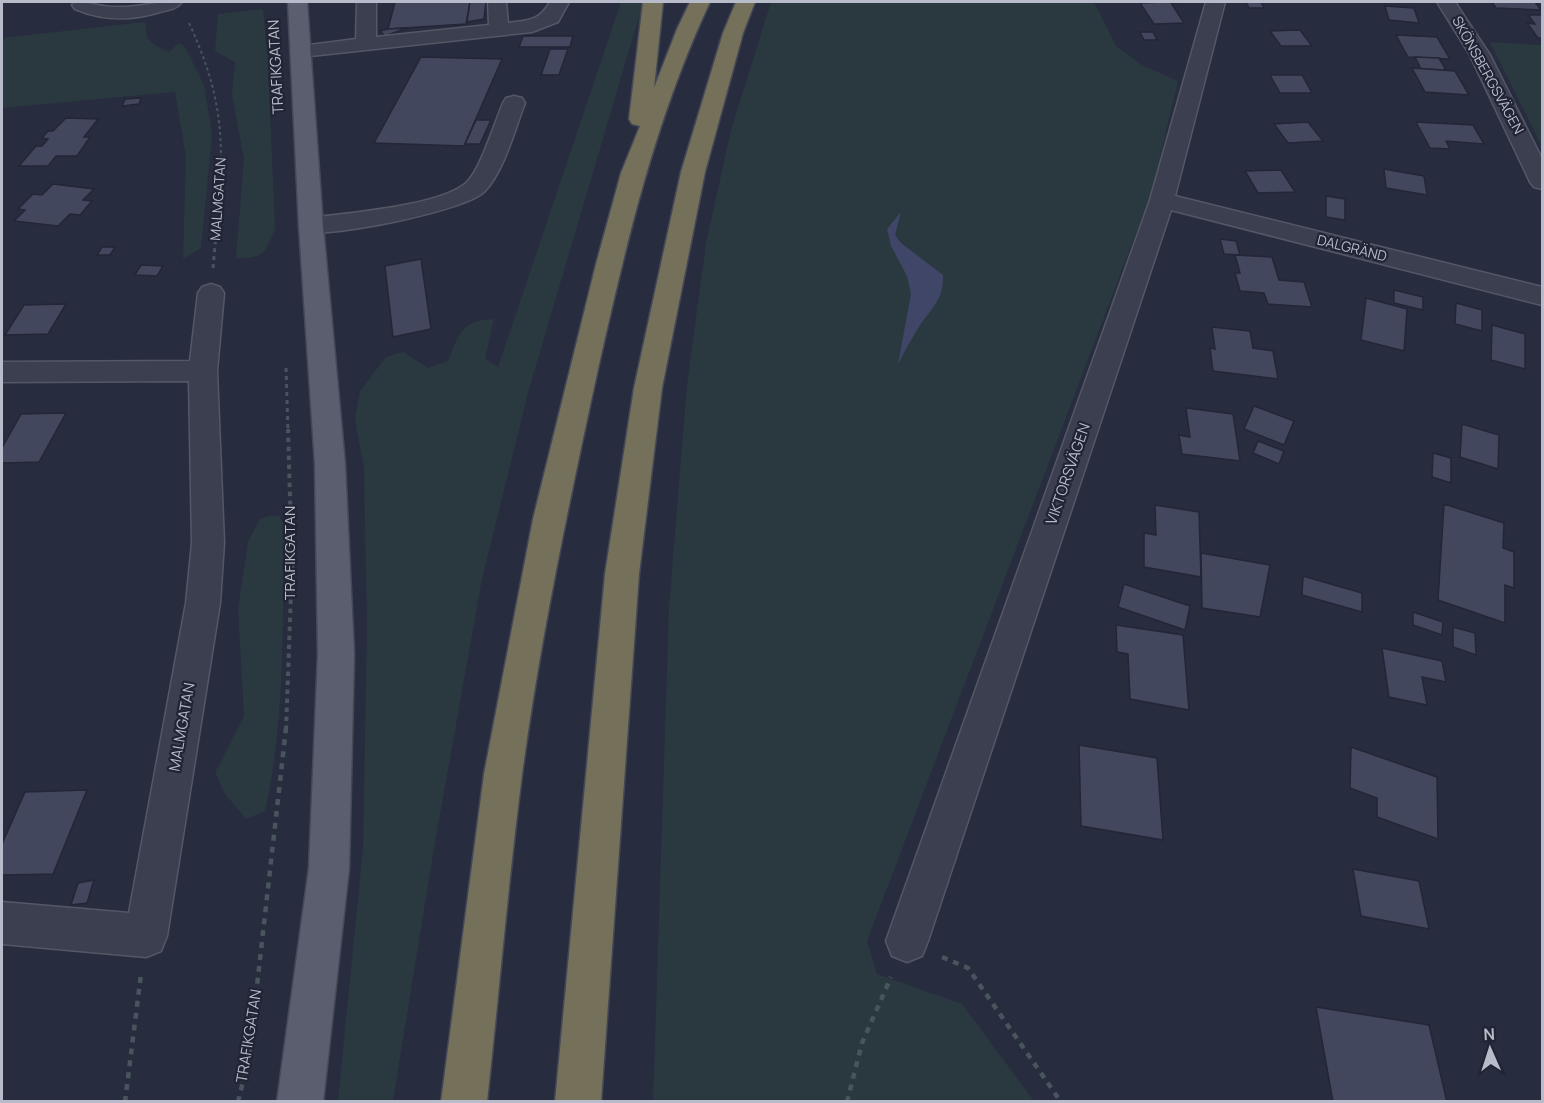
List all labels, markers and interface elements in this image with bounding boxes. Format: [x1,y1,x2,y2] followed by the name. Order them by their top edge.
[1448,12,1529,137] street label: SKÖNSBERGSVÄGEN
[263,19,288,115] street label: TRAFIKGATAN
[205,157,230,241] street label: MALMGATAN
[1315,230,1389,265] street label: DALGRÄND
[1040,420,1095,527] street label: VIKTORSVÄGEN
[279,506,300,600] street label: TRAFIKGATAN
[163,681,200,773] street label: MALMGATAN
[231,988,266,1084] street label: TRAFIKGATAN
[1460,1019,1520,1079] north arrow
[1483,1023,1496,1045] text: N

